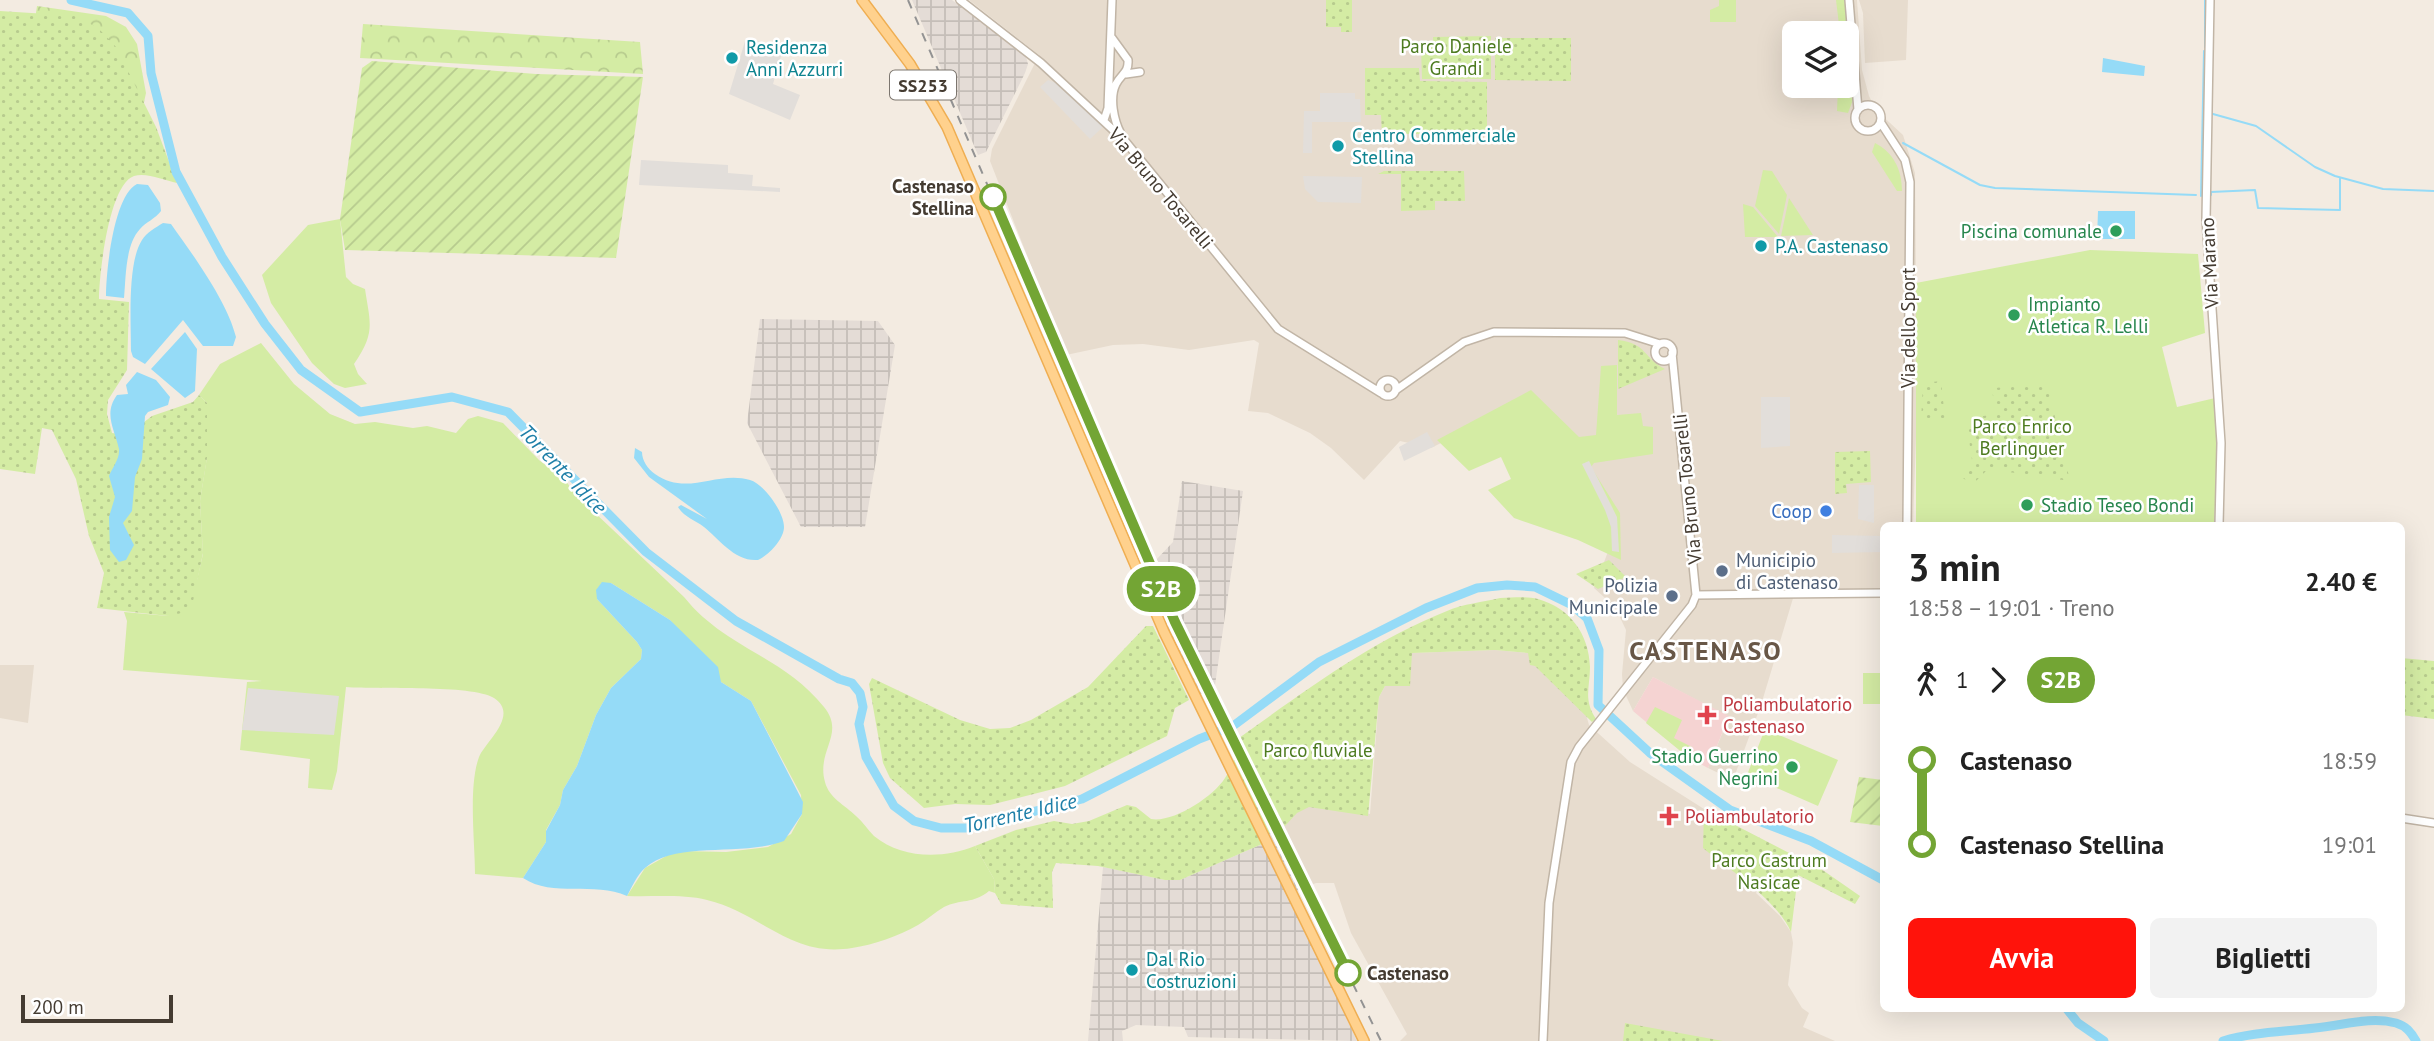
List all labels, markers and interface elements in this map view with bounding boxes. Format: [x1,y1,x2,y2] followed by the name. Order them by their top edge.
[1782,21,1859,98] map controls
[1782,21,1859,98] button: layers
[1400,34,1512,80] park label: Parco Daniele Grandi
[746,35,843,81] place label: Residenza Anni Azzurri
[724,50,740,66] marker: Residenza Anni Azzurri
[890,70,956,100] road number: SS253
[1103,122,1219,254] street label: Via Bruno Tosarelli
[1352,123,1516,169] place label: Centro Commerciale Stellina
[1330,138,1346,154] marker: Centro Commerciale Stellina
[892,174,974,220] place label: Castenaso Stellina
[980,184,1006,210] marker: Castenaso Stellina
[2195,217,2223,310] street label: Via Marano
[1961,219,2102,243] place label: Piscina comunale
[2108,223,2124,239] marker: Piscina comunale
[1775,234,1888,258] place label: P.A. Castenaso
[1753,238,1769,254] marker: P.A. Castenaso
[1896,267,1920,389] street label: Via dello Sport
[2028,292,2149,338] place label: Impianto Atletica R. Lelli
[2006,307,2022,323] marker: Impianto Atletica R. Lelli
[1667,413,1707,566] street label: Via Bruno Tosarelli
[1972,414,2072,460] park label: Parco Enrico Berlinguer
[513,418,613,520] water label: Torrente Idice
[2041,493,2194,517] place label: Stadio Teseo Bondi
[2019,497,2035,513] marker: Stadio Teseo Bondi
[1771,499,1812,523] place label: Coop
[1818,503,1834,519] marker: Coop
[1908,542,2001,591] text: 3 min
[1736,548,1838,594] place label: Municipio di Castenaso
[1714,563,1730,579] marker: Municipio di Castenaso
[2305,565,2377,598] text: 2.40 €
[1121,566,1201,612] line badge: S2B
[1141,573,1181,604] text: S2B
[1569,573,1658,619] place label: Polizia Municipale
[1664,588,1680,604] marker: Polizia Municipale
[1908,593,2115,622] text: 18:58 – 19:01 · Treno
[1629,634,1783,667] district label: CASTENASO
[1908,661,1946,699] icon: walk
[1979,661,2017,699] icon: forward
[2041,664,2081,695] text: S2B
[1956,665,1969,694] text: 1
[1723,692,1852,738] place label: Poliambulatorio Castenaso
[1697,705,1717,725] marker: Poliambulatorio Castenaso
[1263,738,1373,762] park label: Parco fluviale
[1651,744,1778,790] place label: Stadio Guerrino Negrini
[1960,744,2072,777] text: Castenaso
[2322,746,2377,775] text: 18:59
[1784,759,1800,775] marker: Stadio Guerrino Negrini
[961,787,1080,839] water label: Torrente Idice
[1685,804,1814,828] place label: Poliambulatorio
[1659,806,1679,826] marker: Poliambulatorio
[1960,828,2164,861] text: Castenaso Stellina
[2322,830,2377,859] text: 19:01
[1711,848,1827,894] park label: Parco Castrum Nasicae
[1908,918,2136,998] button: Avvia
[2150,918,2377,998] button: Biglietti
[1146,947,1237,993] place label: Dal Rio Costruzioni
[1335,960,1361,986] marker: Castenaso
[1367,961,1449,985] place label: Castenaso
[1124,962,1140,978] marker: Dal Rio Costruzioni
[21,992,173,1024] scale bar
[32,995,84,1019] text: 200 m

